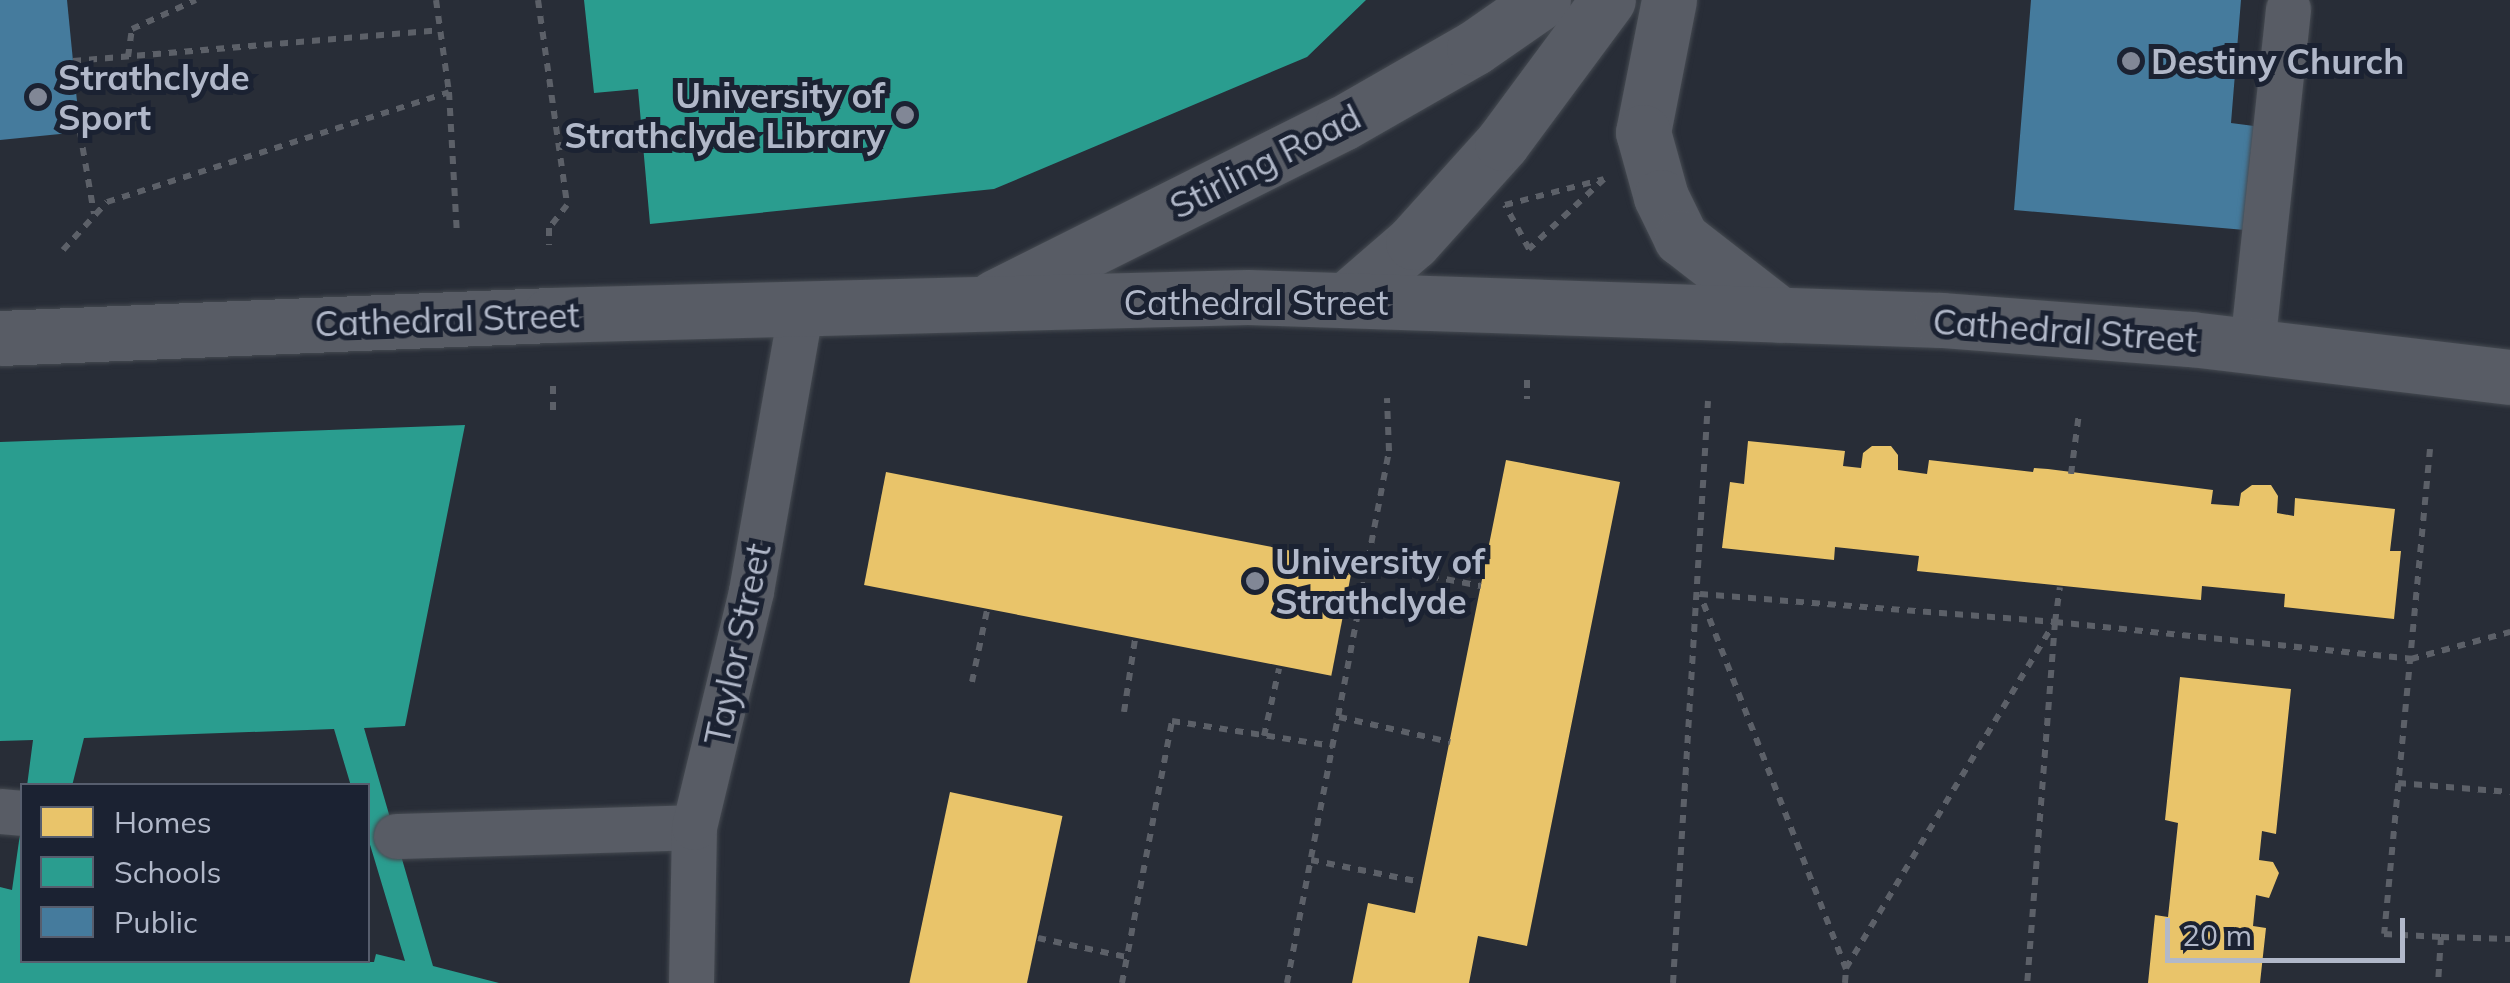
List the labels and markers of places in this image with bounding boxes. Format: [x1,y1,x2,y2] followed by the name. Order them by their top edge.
[2151,40,2404,82] place label: Destiny Church
[2120,50,2142,72] marker: Destiny Church
[58,56,250,138] place label: Strathclyde Sport
[564,74,885,156] place label: University of Strathclyde Library
[27,86,49,108] marker: Strathclyde Sport
[894,104,916,126] marker: University of Strathclyde Library
[1275,540,1485,622] place label: University of Strathclyde
[1244,570,1266,592] marker: University of Strathclyde

